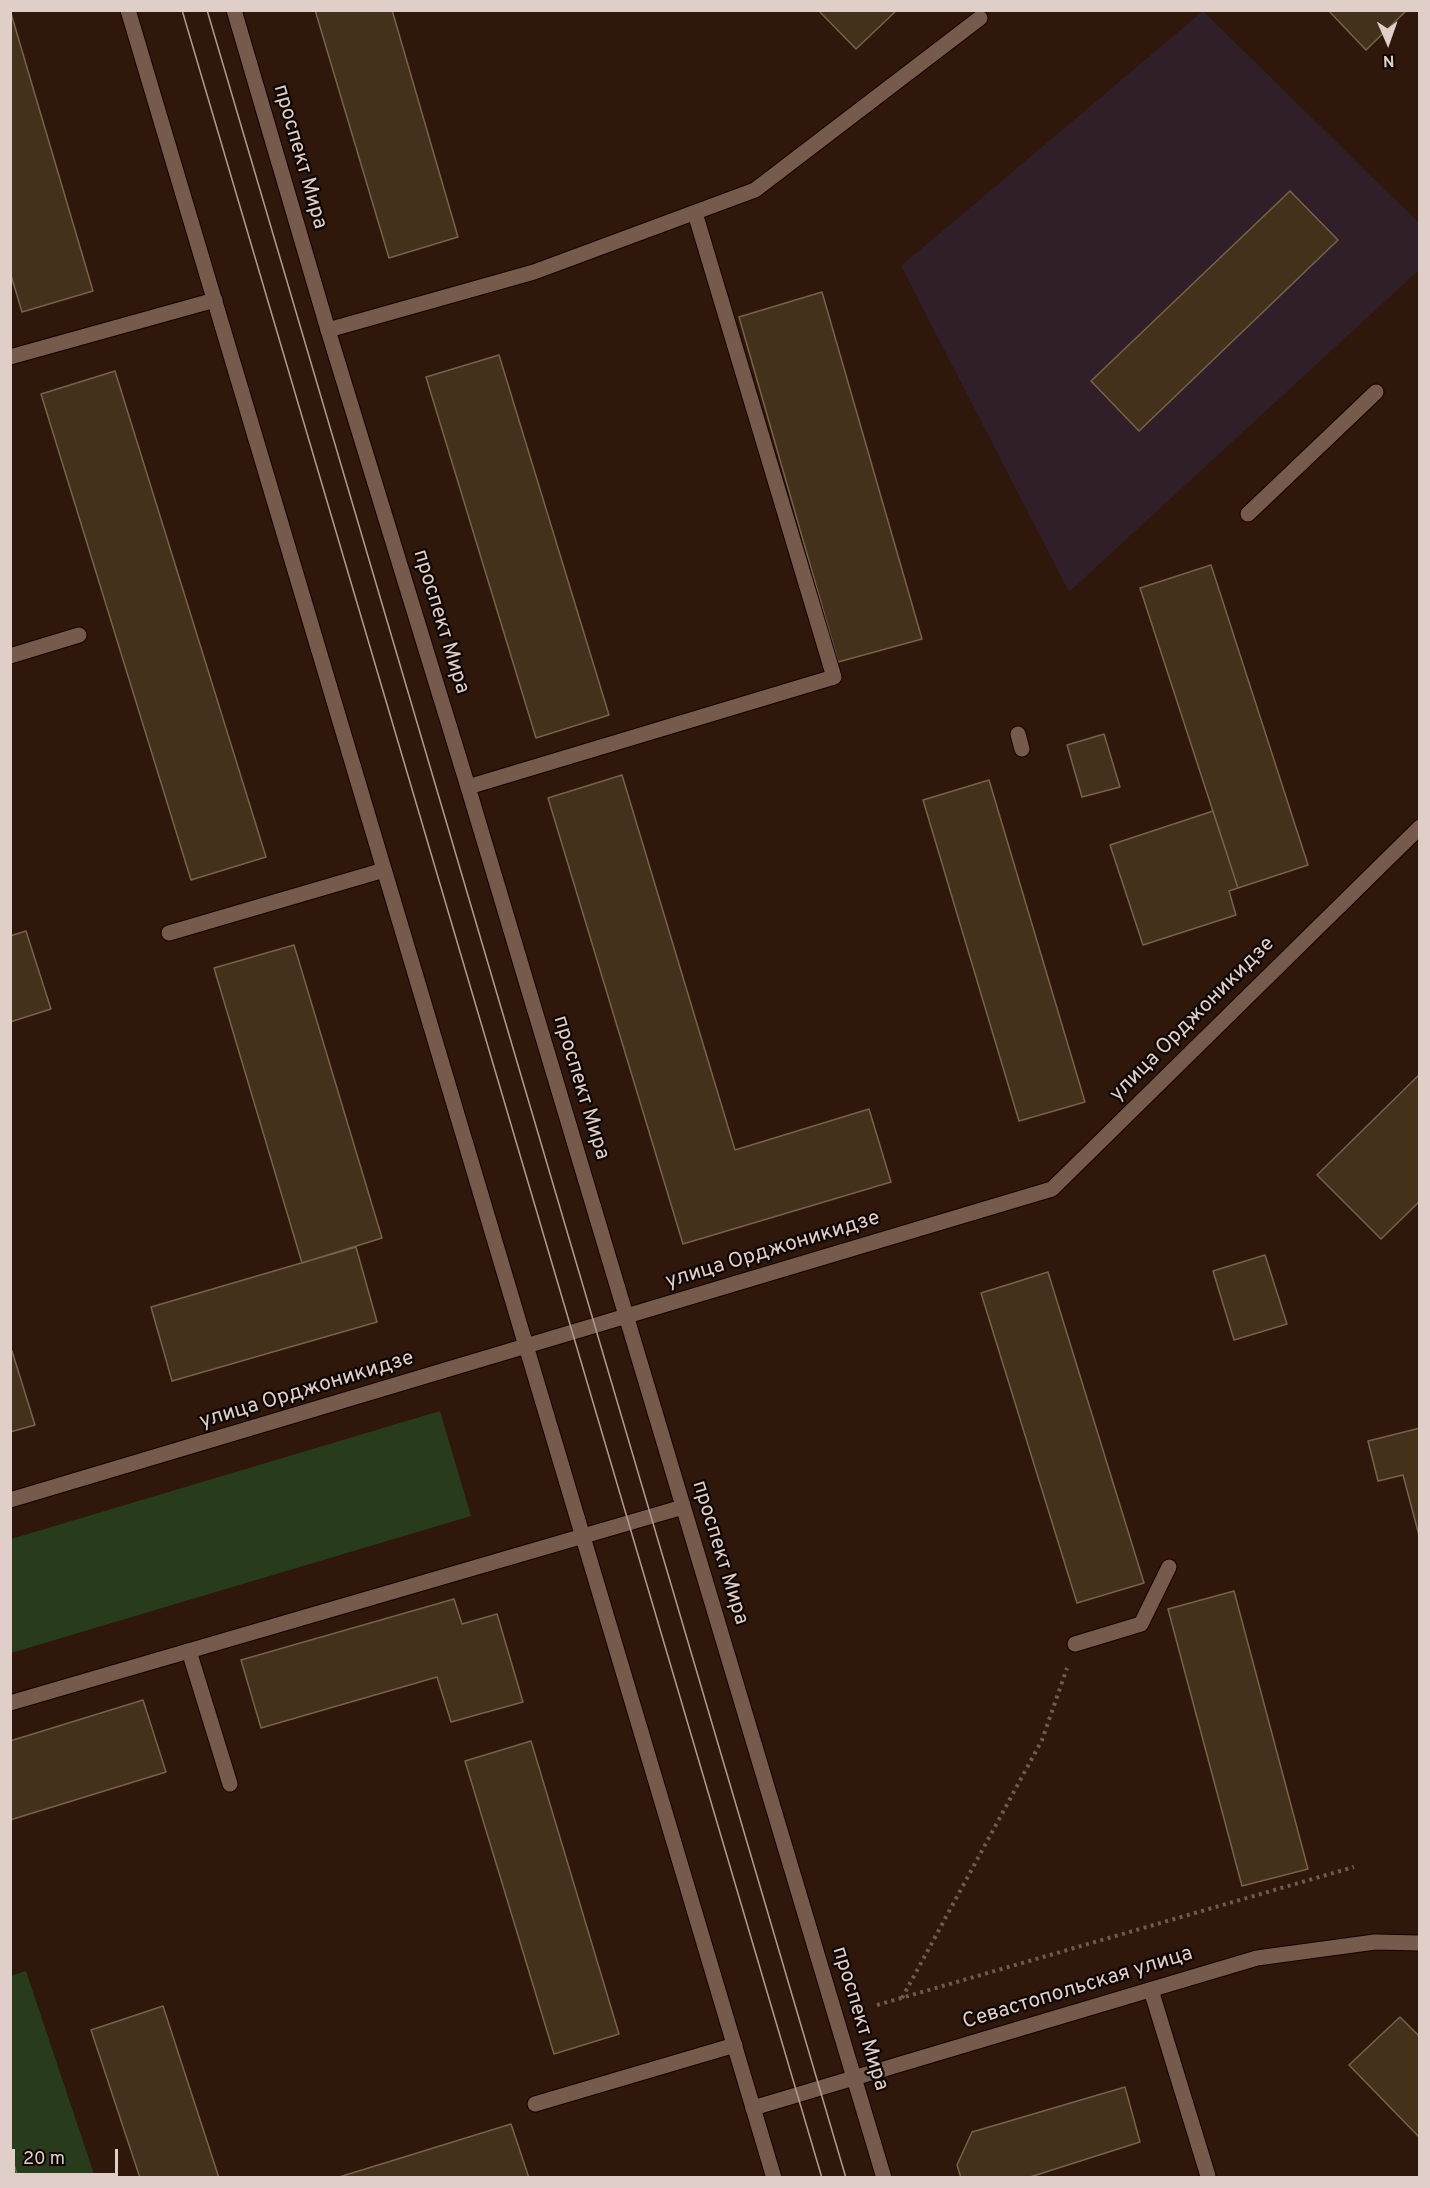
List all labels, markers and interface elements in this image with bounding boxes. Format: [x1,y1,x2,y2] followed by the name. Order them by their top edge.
[1358,12,1418,72] north arrow
[1383,50,1395,70] text: N
[266,82,332,232] street label: проспект Мира
[406,547,474,697] street label: проспект Мира
[1105,932,1281,1108] street label: улица Орджоникидзе
[546,1013,614,1163] street label: проспект Мира
[663,1206,883,1296] street label: улица Орджоникидзе
[197,1346,417,1436] street label: улица Орджоникидзе
[685,1478,753,1628] street label: проспект Мира
[960,1942,1196,2036] street label: Севастопольская улица
[825,1944,893,2094] street label: проспект Мира
[15,2137,122,2175] scale bar
[23,2148,65,2171] text: 20 m

